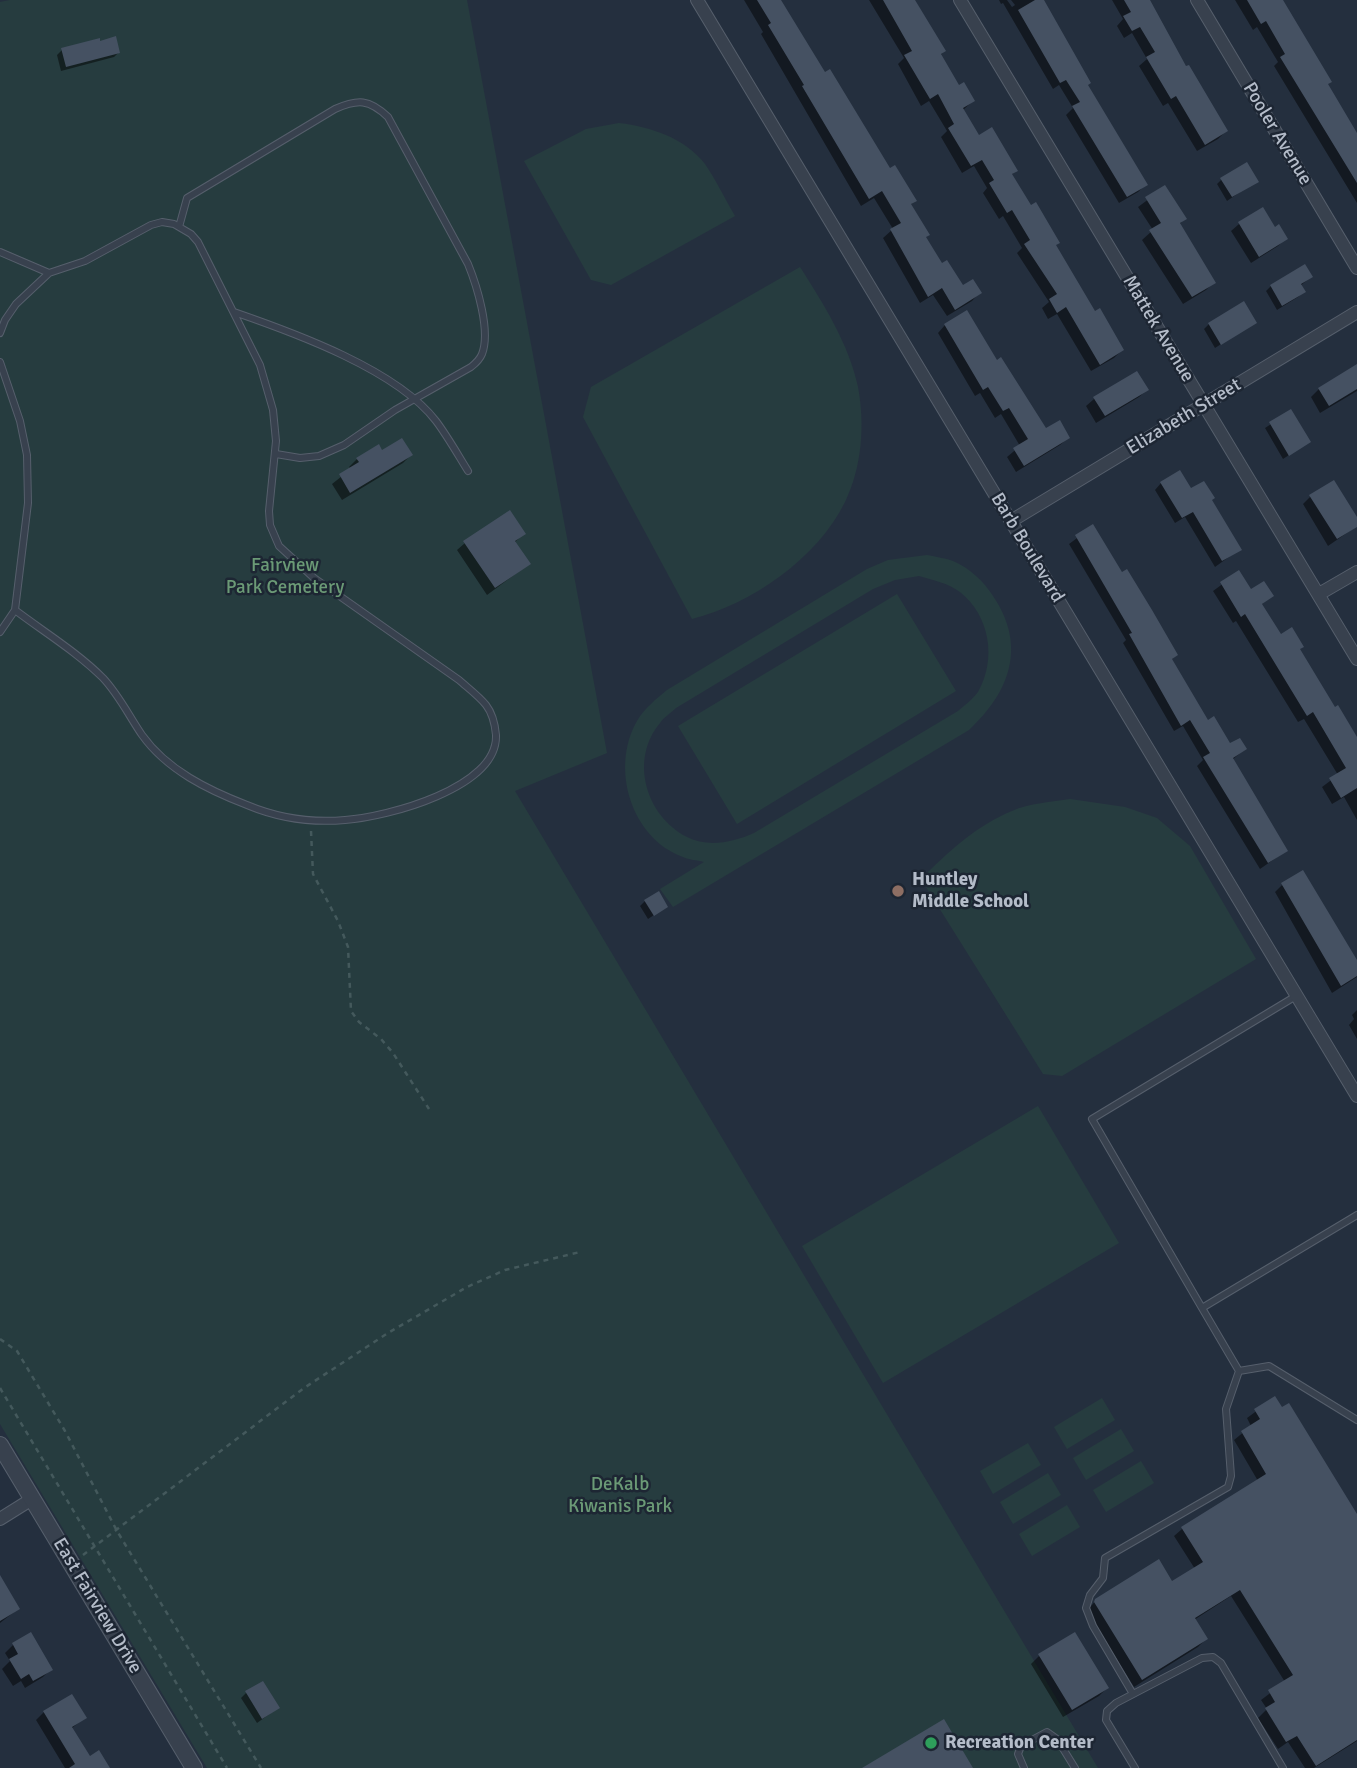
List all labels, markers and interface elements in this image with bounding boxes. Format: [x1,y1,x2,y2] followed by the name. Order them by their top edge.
[1237,79,1317,189] street label: Pooler Avenue
[1117,271,1199,387] street label: Mattek Avenue
[1123,374,1245,460] street label: Elizabeth Street
[985,489,1069,607] street label: Barb Boulevard
[226,555,344,599] park label: Fairview Park Cemetery
[912,869,1029,913] place label: Huntley Middle School
[890,883,906,899] marker: Huntley Middle School
[568,1474,672,1518] park label: DeKalb Kiwanis Park
[48,1534,146,1678] street label: East Fairview Drive
[945,1732,1094,1754] place label: Recreation Center
[923,1735,939,1751] marker: Recreation Center

